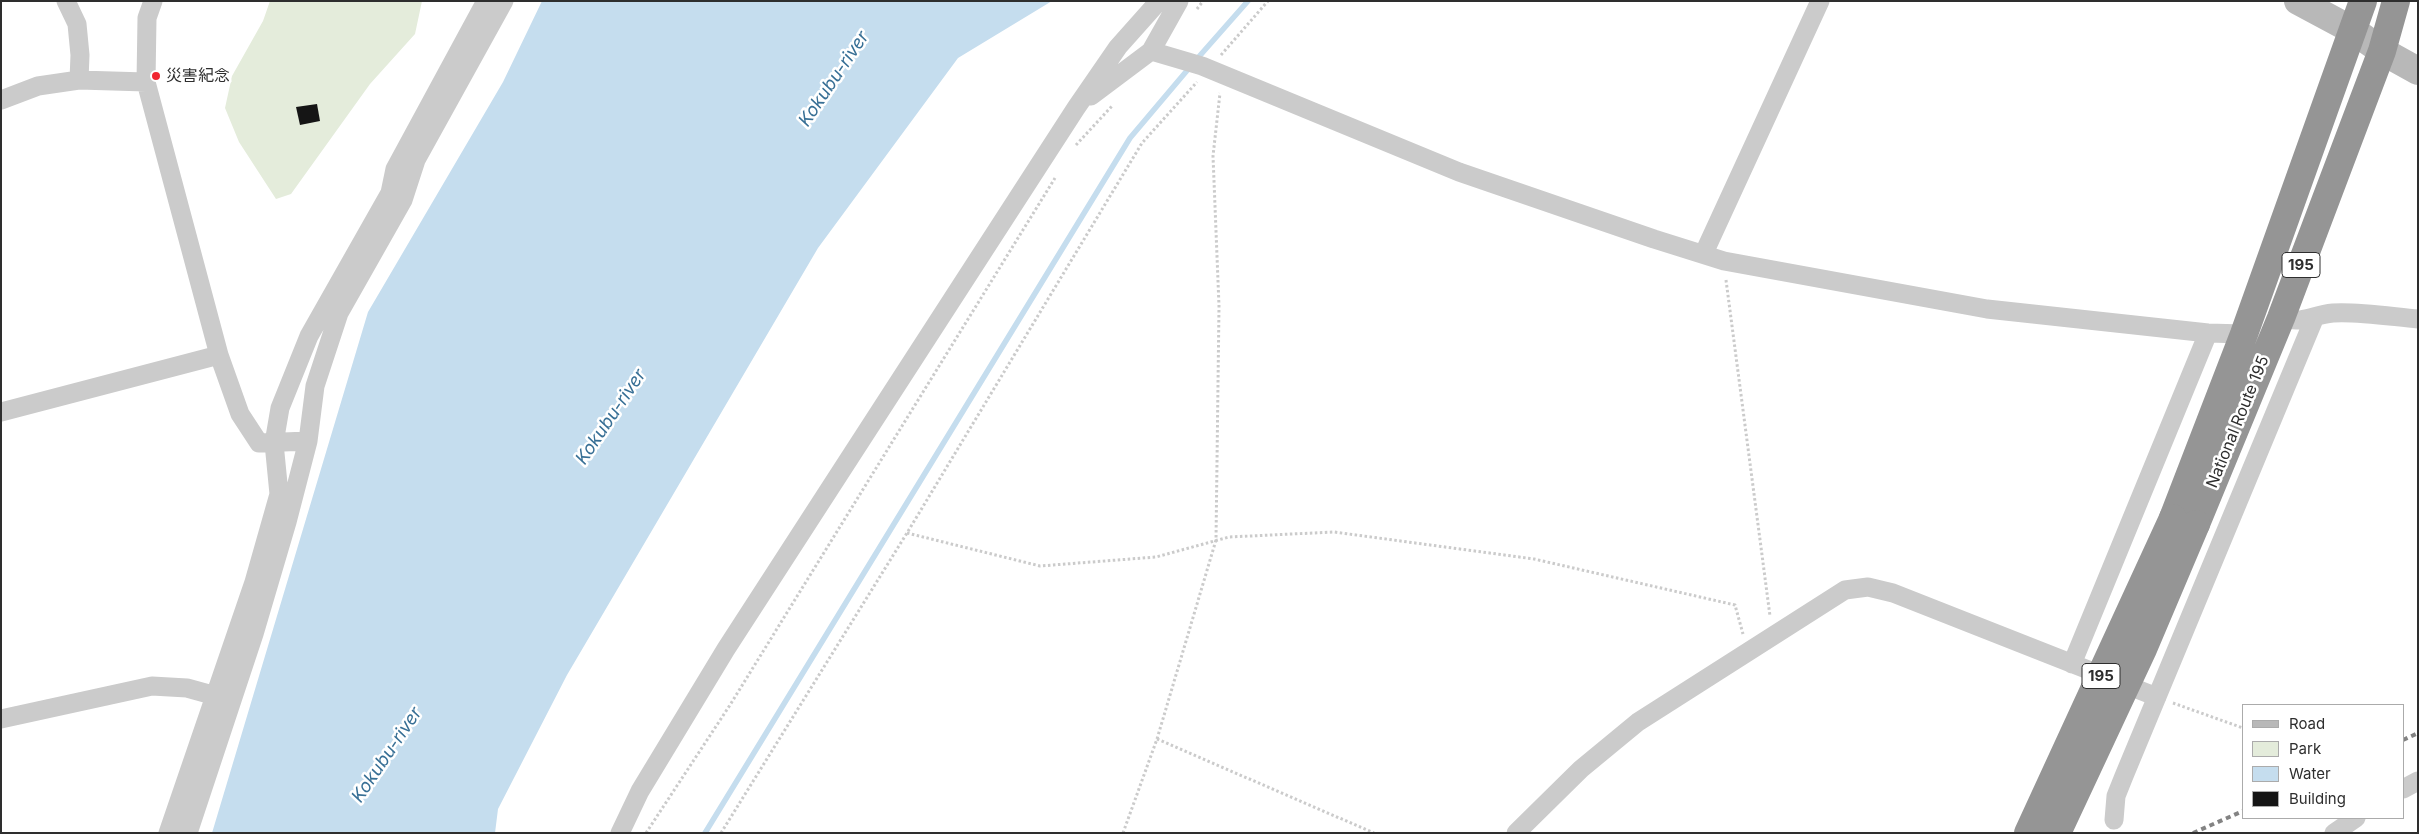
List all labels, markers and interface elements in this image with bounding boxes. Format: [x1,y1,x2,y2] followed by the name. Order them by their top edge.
[794,27,874,131] water label: Kokubu-river
[166,66,230,86] place label: 災害紀念
[150,70,162,82] marker: 災害紀念
[2282,252,2320,278] road number: 195
[2203,353,2273,491] street label: National Route 195
[571,365,651,469] water label: Kokubu-river
[2082,664,2120,688] road number: 195
[347,703,427,807] water label: Kokubu-river
[2242,704,2404,819] legend
[2289,714,2325,733] text: Road
[2289,739,2321,758] text: Park
[2289,764,2331,783] text: Water
[2289,789,2346,808] text: Building

